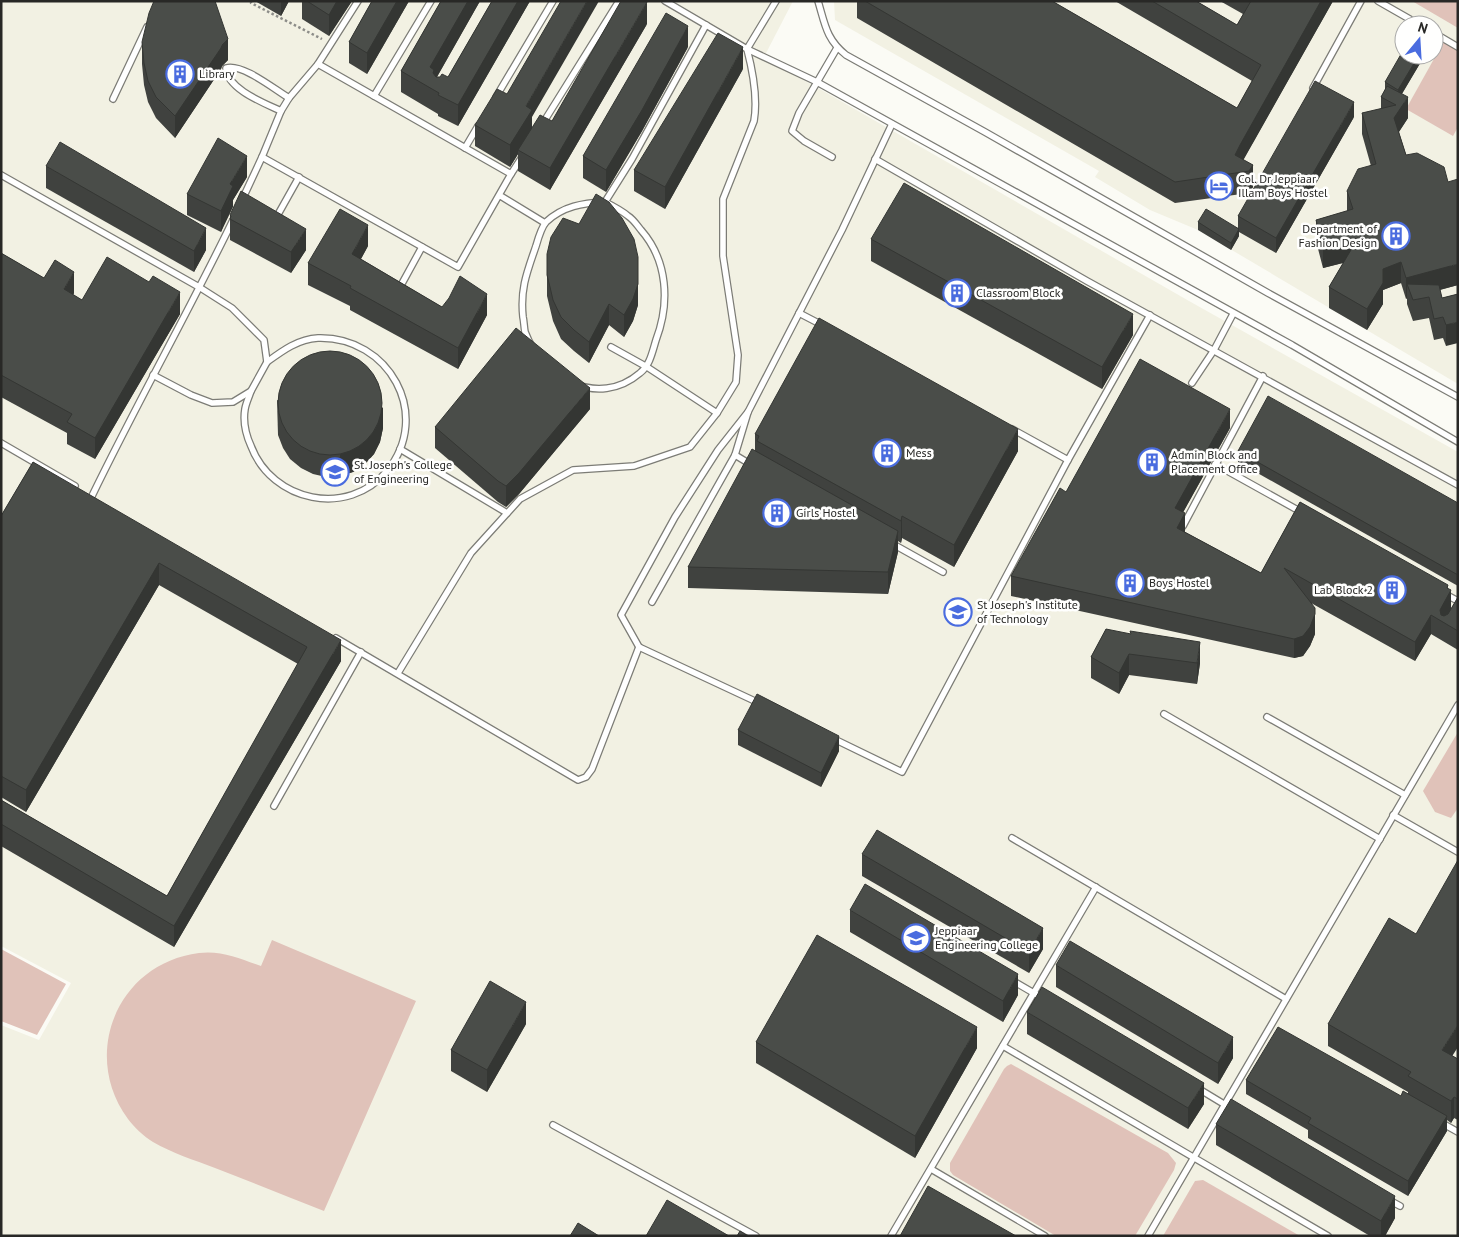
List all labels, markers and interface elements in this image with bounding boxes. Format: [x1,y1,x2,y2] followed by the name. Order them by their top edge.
[1394,15,1444,65] north arrow
[1416,18,1430,38] text: N
[165,59,195,89] building icon: Library
[199,66,235,81] place label: Library
[1204,171,1234,201] hotel icon: Col. Dr Jeppiaar Illam Boys Hostel
[1238,171,1328,200] place label: Col. Dr Jeppiaar Illam Boys Hostel
[1299,221,1378,250] place label: Department of Fashion Design
[1381,221,1411,251] building icon: Department of Fashion Design
[942,278,972,308] building icon: Classroom Block
[976,285,1061,300] place label: Classroom Block
[872,438,902,468] building icon: Mess
[906,445,932,460] place label: Mess
[1137,447,1167,477] building icon: Admin Block and Placement Office
[1171,447,1258,476] place label: Admin Block and Placement Office
[320,457,350,487] school or university icon: St. Joseph's College of Engineering
[354,457,452,486] place label: St. Joseph's College of Engineering
[762,498,792,528] building icon: Girls Hostel
[796,505,856,520] place label: Girls Hostel
[1115,568,1145,598] building icon: Boys Hostel
[1149,575,1210,590] place label: Boys Hostel
[1377,575,1407,605] building icon: Lab Block 2
[1314,582,1373,597] place label: Lab Block 2
[943,597,973,627] school or university icon: St Joseph's Institute of Technology
[977,597,1078,626] place label: St Joseph's Institute of Technology
[901,923,931,953] school or university icon: Jeppiaar Engineering College
[934,923,1038,952] place label: Jeppiaar Engineering College

